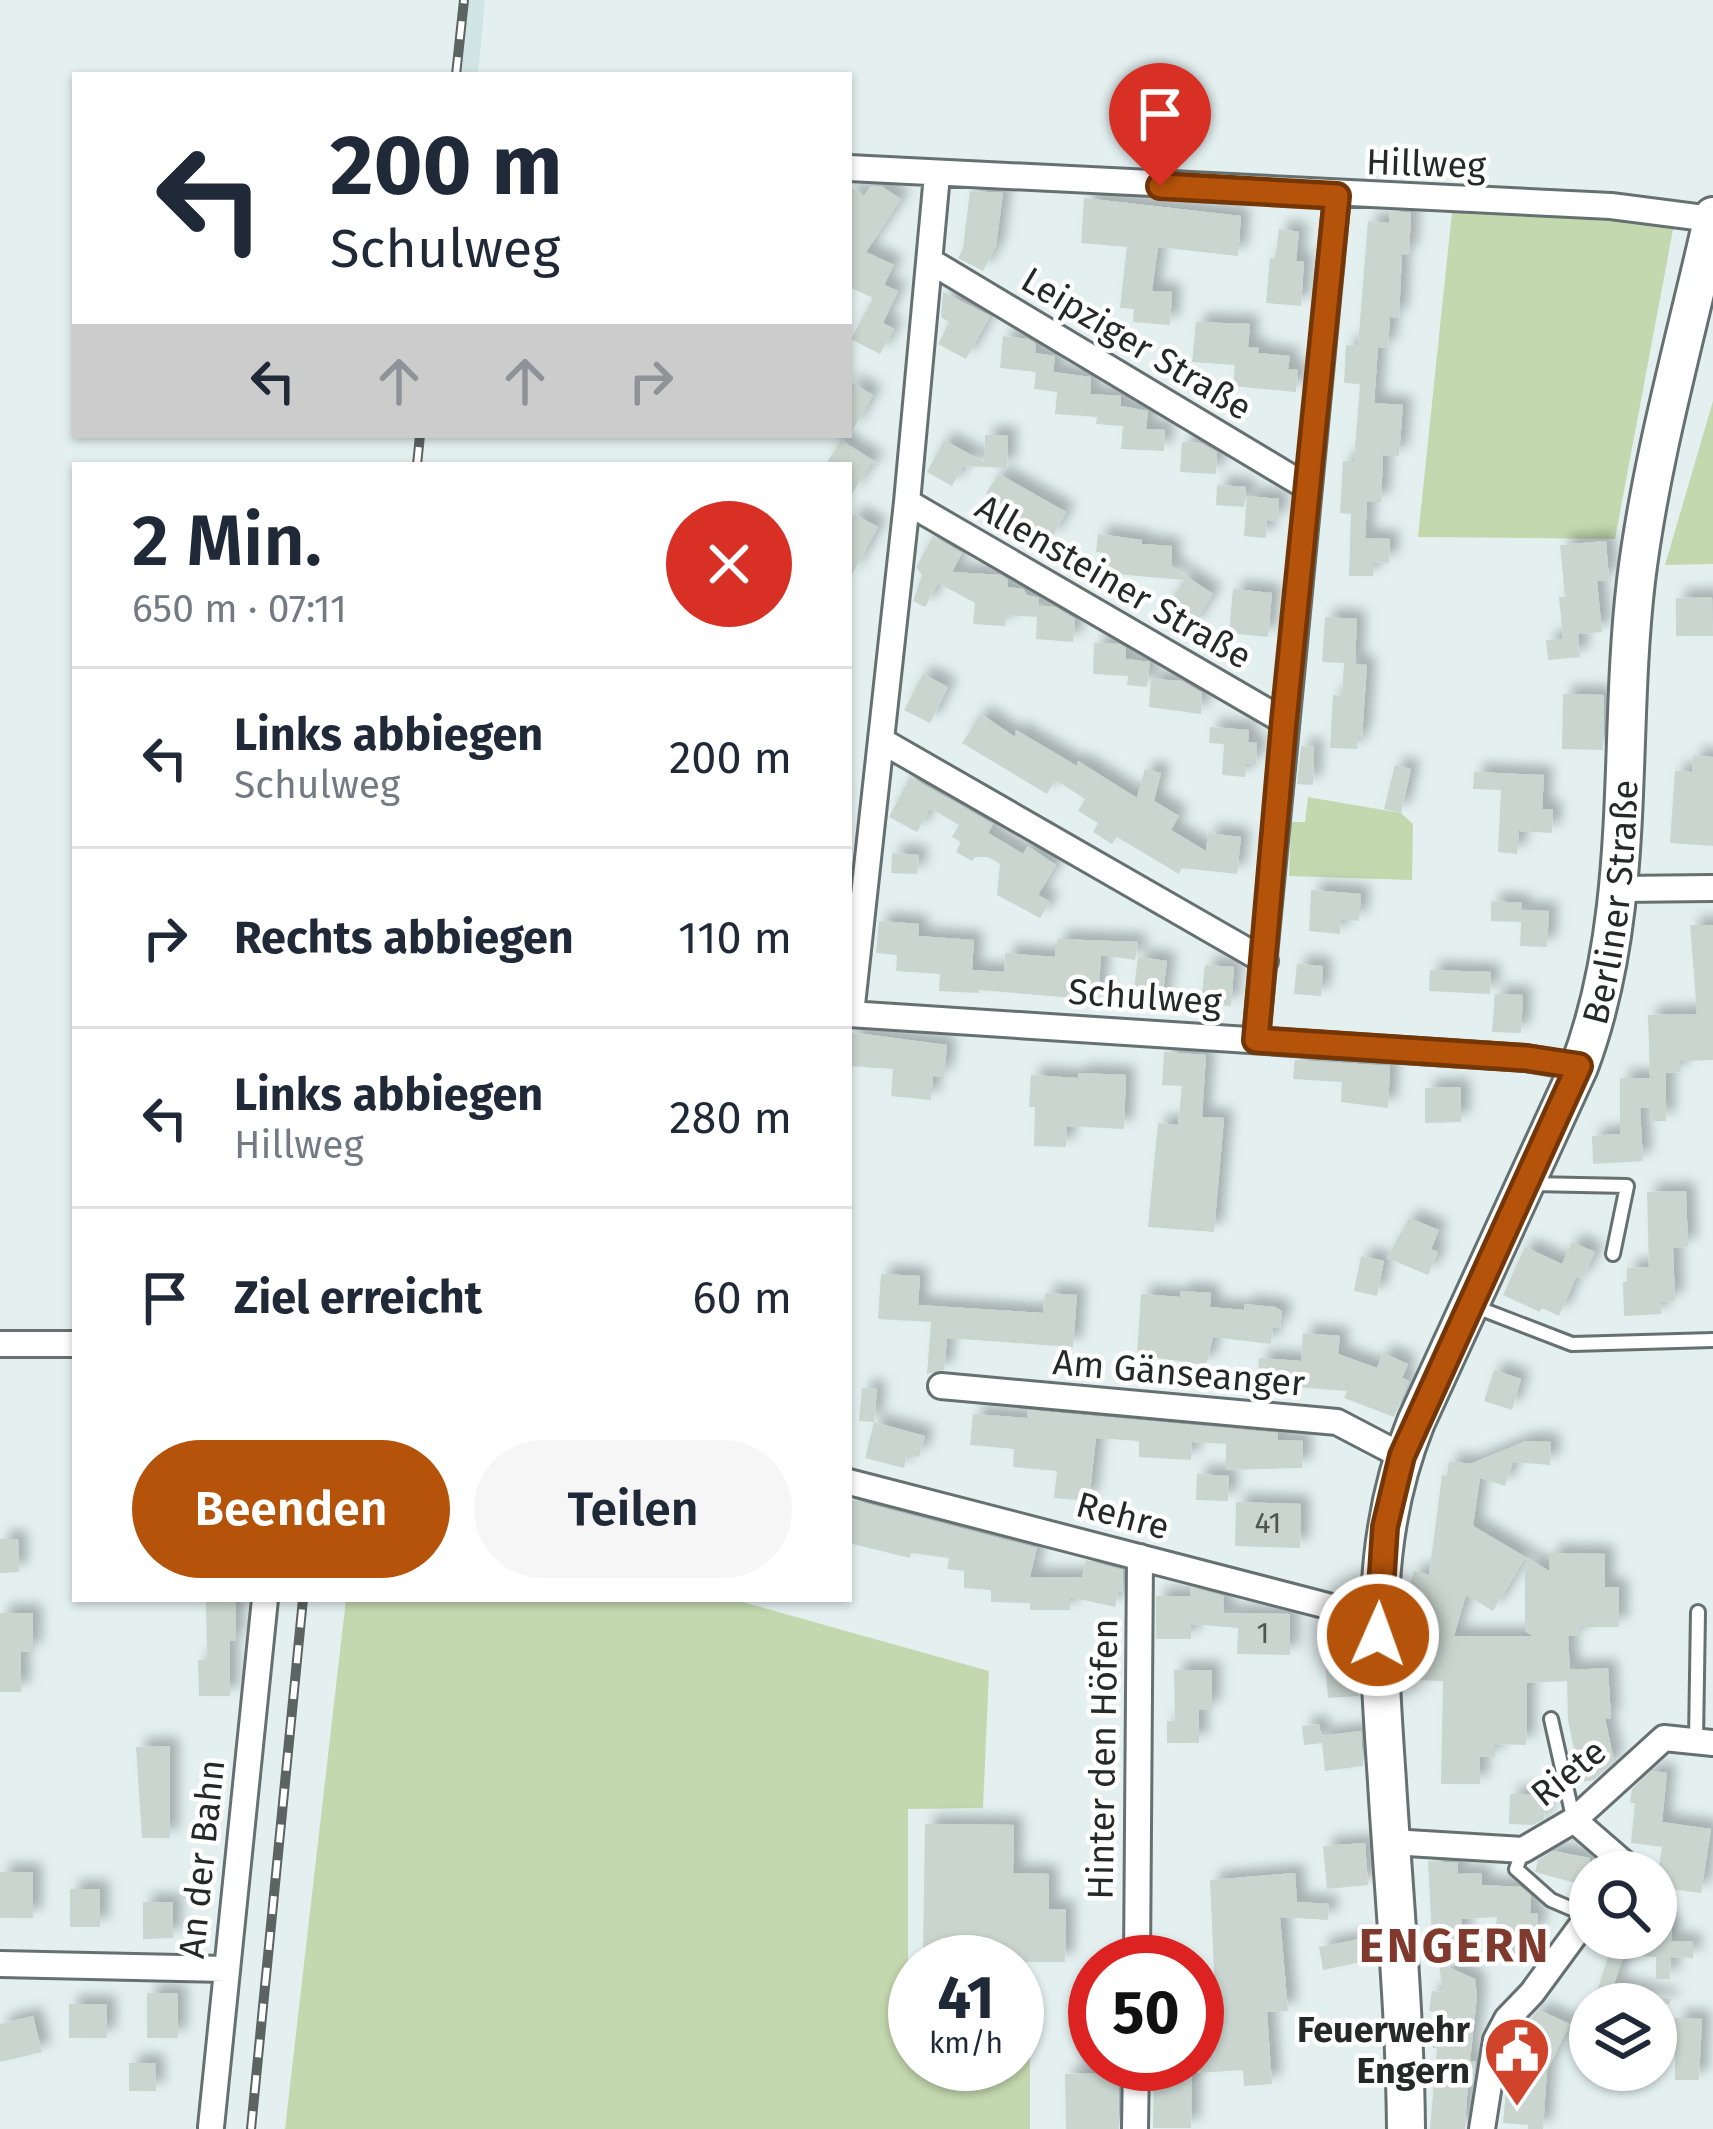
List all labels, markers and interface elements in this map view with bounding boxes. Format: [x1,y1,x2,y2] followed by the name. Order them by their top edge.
[1109,63,1211,186] pin
[1127,81,1193,147] icon: arrive
[330,115,563,216] text: 200 m
[132,120,288,276] icon: left
[1365,140,1487,188] street label: Hillweg
[330,217,560,281] text: Schulweg
[1013,258,1260,430] street label: Leipziger Straße
[240,348,306,414] icon: left
[366,348,432,414] icon: ahead
[492,348,558,414] icon: ahead
[618,348,684,414] icon: right
[968,485,1259,679] street label: Allensteiner Straße
[132,498,322,584] text: 2 Min.
[666,501,792,627] button: close
[132,586,347,632] text: 650 m · 07:11
[234,708,543,762] text: Links abbiegen
[132,725,198,791] icon: left
[669,731,792,785] text: 200 m
[234,762,400,808] text: Schulweg
[1573,779,1648,1029] street label: Berliner Straße
[132,905,198,971] icon: right
[234,911,574,965] text: Rechts abbiegen
[678,911,792,965] text: 110 m
[1067,970,1223,1024] street label: Schulweg
[234,1068,543,1122] text: Links abbiegen
[132,1085,198,1151] icon: left
[669,1091,792,1145] text: 280 m
[234,1122,364,1168] text: Hillweg
[132,1265,198,1331] icon: arrive
[234,1271,482,1325] text: Ziel erreicht
[692,1271,792,1325] text: 60 m
[1051,1340,1307,1406] street label: Am Gänseanger
[132,1440,450,1578] button: Beenden
[474,1440,792,1578] button: Teilen
[1071,1482,1174,1549] street label: Rehre
[1254,1505,1282,1541] house number: 41
[1315,1572,1441,1698] position arrow
[1257,1615,1270,1651] house number: 1
[1079,1618,1127,1900] street label: Hinter den Höfen
[1522,1729,1615,1816] street label: Riete
[170,1758,234,1961] street label: An der Bahn
[1569,1851,1677,2091] map controls
[1569,1851,1677,1959] button: search
[1359,1917,1551,1975] district label: ENGERN
[1068,1935,1224,2091] speed limit sign: 50
[937,1962,995,2034] text: 41
[1569,1983,1677,2091] button: layers
[1297,2008,1471,2093] place label: Feuerwehr Engern
[1482,2015,1552,2109] public building icon: Feuerwehr Engern
[929,2025,1003,2061] text: km/h

